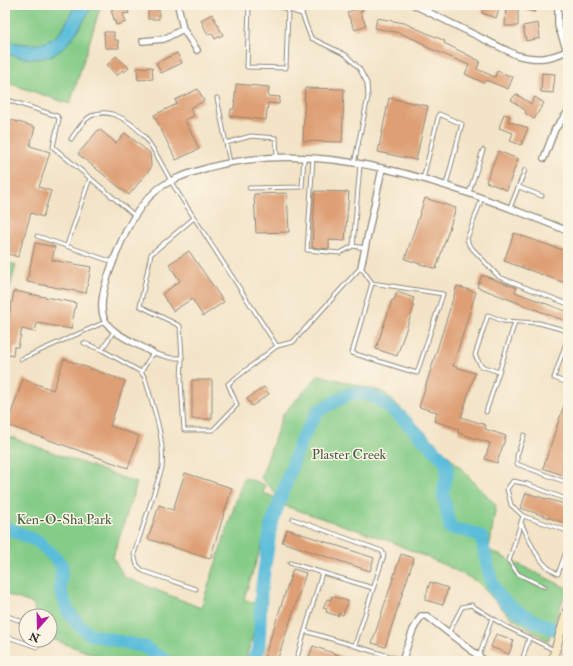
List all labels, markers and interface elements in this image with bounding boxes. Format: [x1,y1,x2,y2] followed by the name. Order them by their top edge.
[312,446,387,463] park label: Plaster Creek
[16,511,112,528] park label: Ken-O-Sha Park
[18,608,58,648] north arrow
[27,629,43,645] text: N

